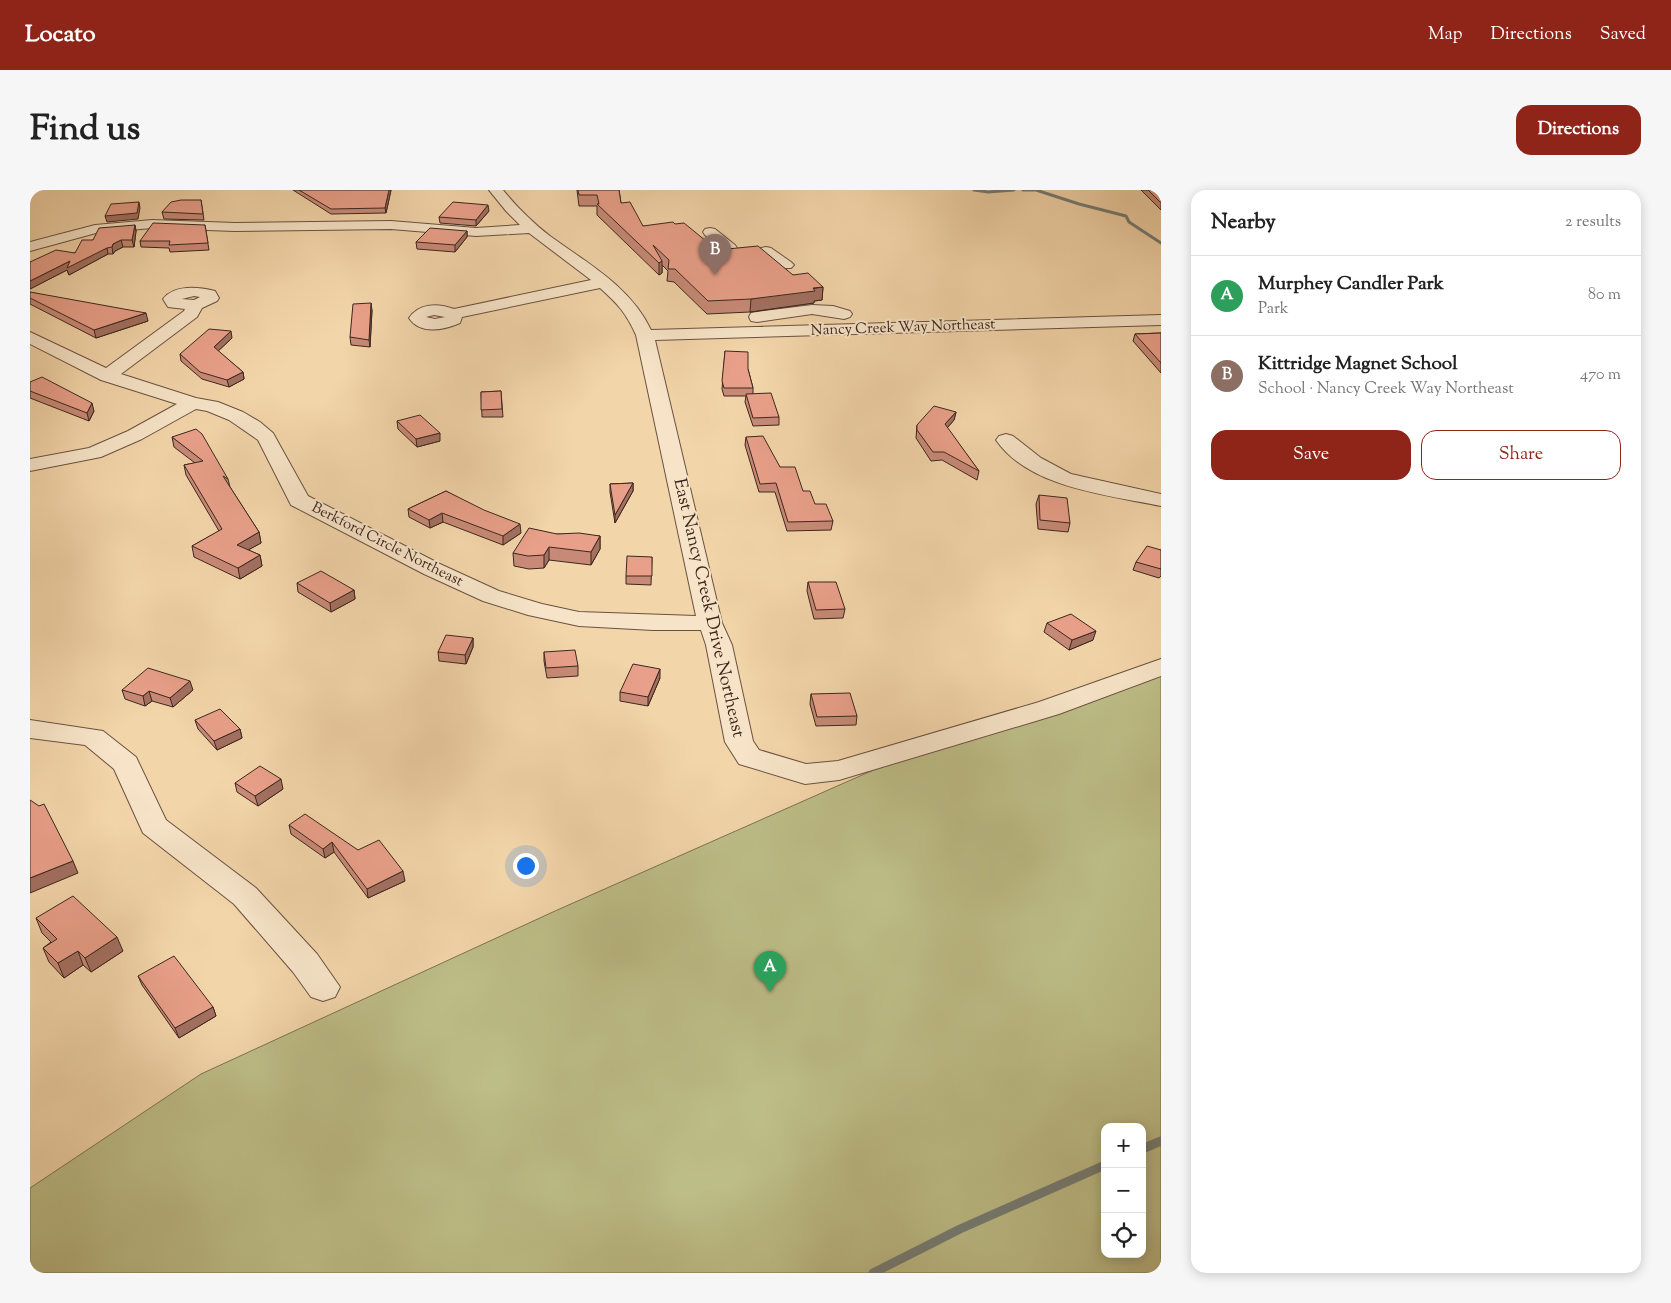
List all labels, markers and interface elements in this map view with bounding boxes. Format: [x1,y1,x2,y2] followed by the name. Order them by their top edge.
[25,18,96,52] text: Locato
[1428,22,1463,48] text: Map
[1491,22,1572,48] text: Directions
[1600,22,1646,48] text: Saved
[30,105,140,156] text: Find us
[1516,105,1641,155] button: Directions
[1211,208,1276,238] text: Nearby
[1565,211,1621,234] text: 2 results
[699,234,731,275] pin: B
[1258,271,1444,298] text: Murphey Candler Park
[1221,284,1234,307] text: A
[1588,284,1621,307] text: 80 m
[1258,298,1289,321] text: Park
[810,314,996,342] street label: Nancy Creek Way Northeast
[1258,351,1457,378] text: Kittridge Magnet School
[1222,364,1232,387] text: B
[1580,364,1621,387] text: 470 m
[1258,378,1514,401] text: School · Nancy Creek Way Northeast
[1211,430,1411,480] button: Save
[1421,430,1621,480] button: Share
[665,476,751,740] street label: East Nancy Creek Drive Northeast
[308,498,466,592] street label: Berkford Circle Northeast
[513,853,539,879] your location
[754,951,786,992] pin: A
[1101,1123,1146,1258] map controls
[1101,1123,1146,1168] button: +
[1101,1168,1146,1213] button: −
[1101,1213,1146,1258] button: locate

